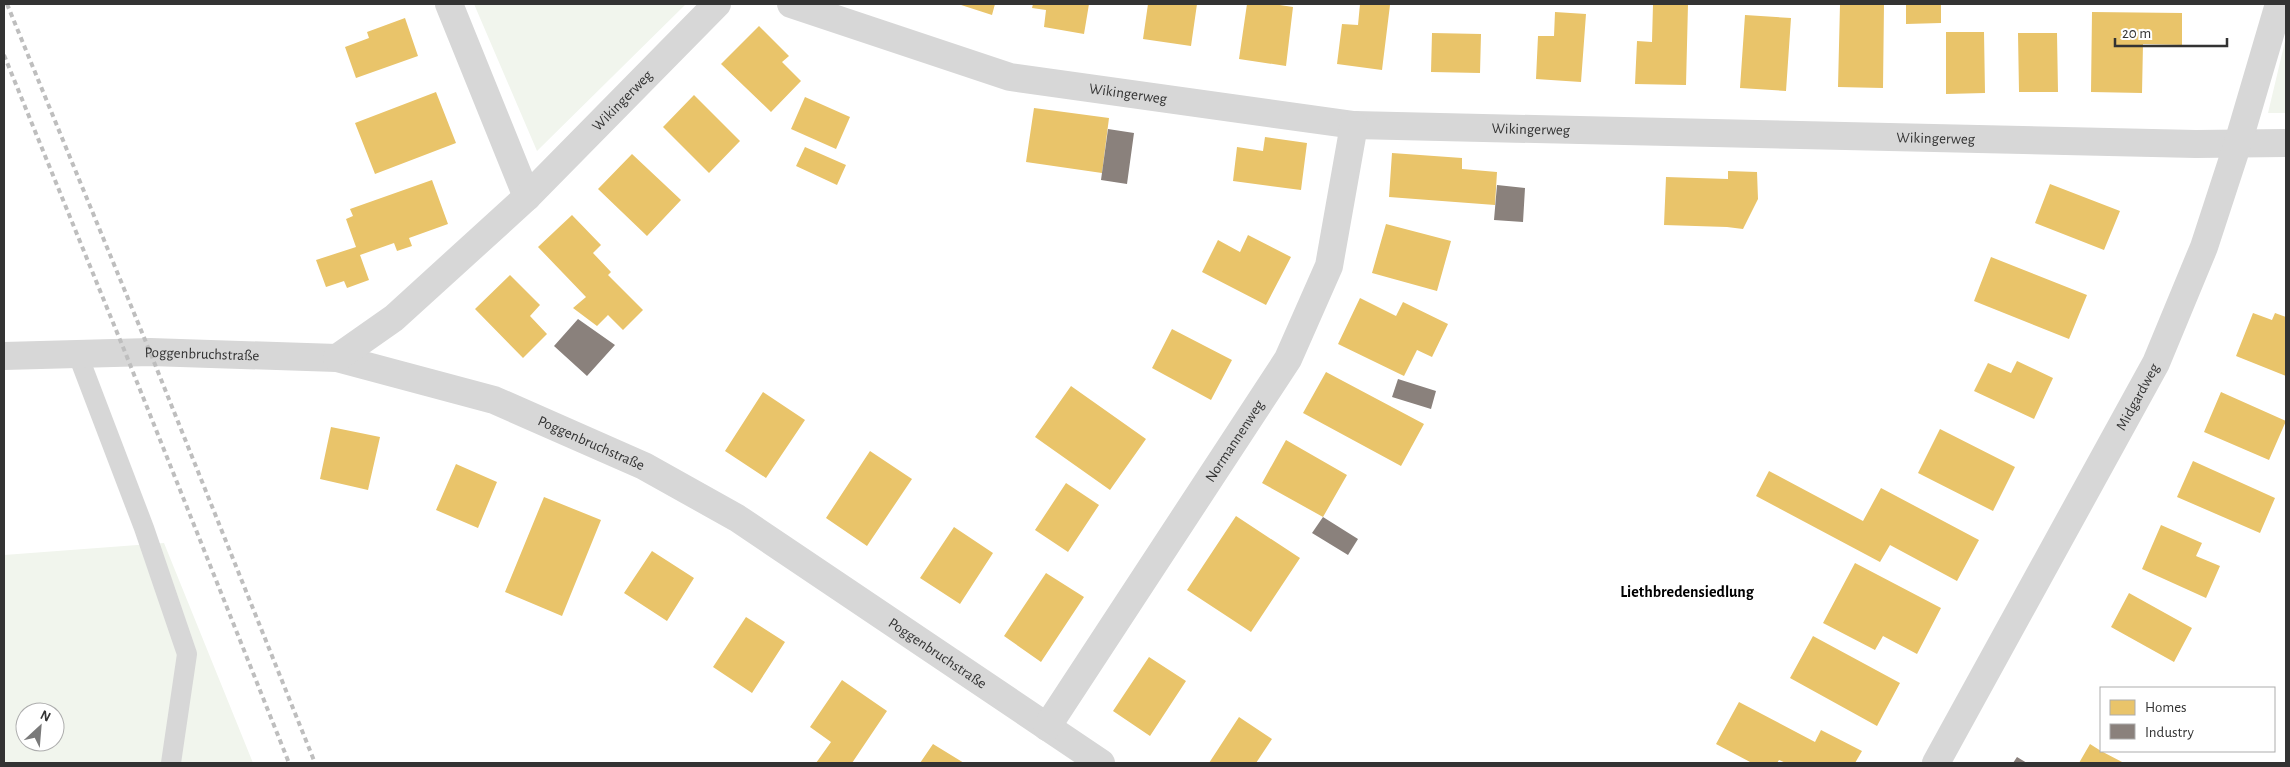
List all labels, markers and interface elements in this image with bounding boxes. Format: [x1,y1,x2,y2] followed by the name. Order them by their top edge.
[2115,15,2228,47] scale bar
[2122,26,2151,41] text: 20 m
[590,67,656,134] street label: Wikingerweg
[1088,81,1169,107] street label: Wikingerweg
[1491,121,1571,138] street label: Wikingerweg
[1896,130,1976,147] street label: Wikingerweg
[144,345,260,364] street label: Poggenbruchstraße
[2114,360,2163,433] street label: Midgardweg
[1203,397,1267,485] street label: Normannenweg
[536,413,647,473] street label: Poggenbruchstraße
[1620,584,1755,600] district label: Liethbredensiedlung
[886,615,989,692] street label: Poggenbruchstraße
[2100,687,2275,752] legend
[2145,700,2187,715] text: Homes
[15,702,65,752] north arrow
[38,708,53,725] text: N
[2145,725,2194,740] text: Industry

